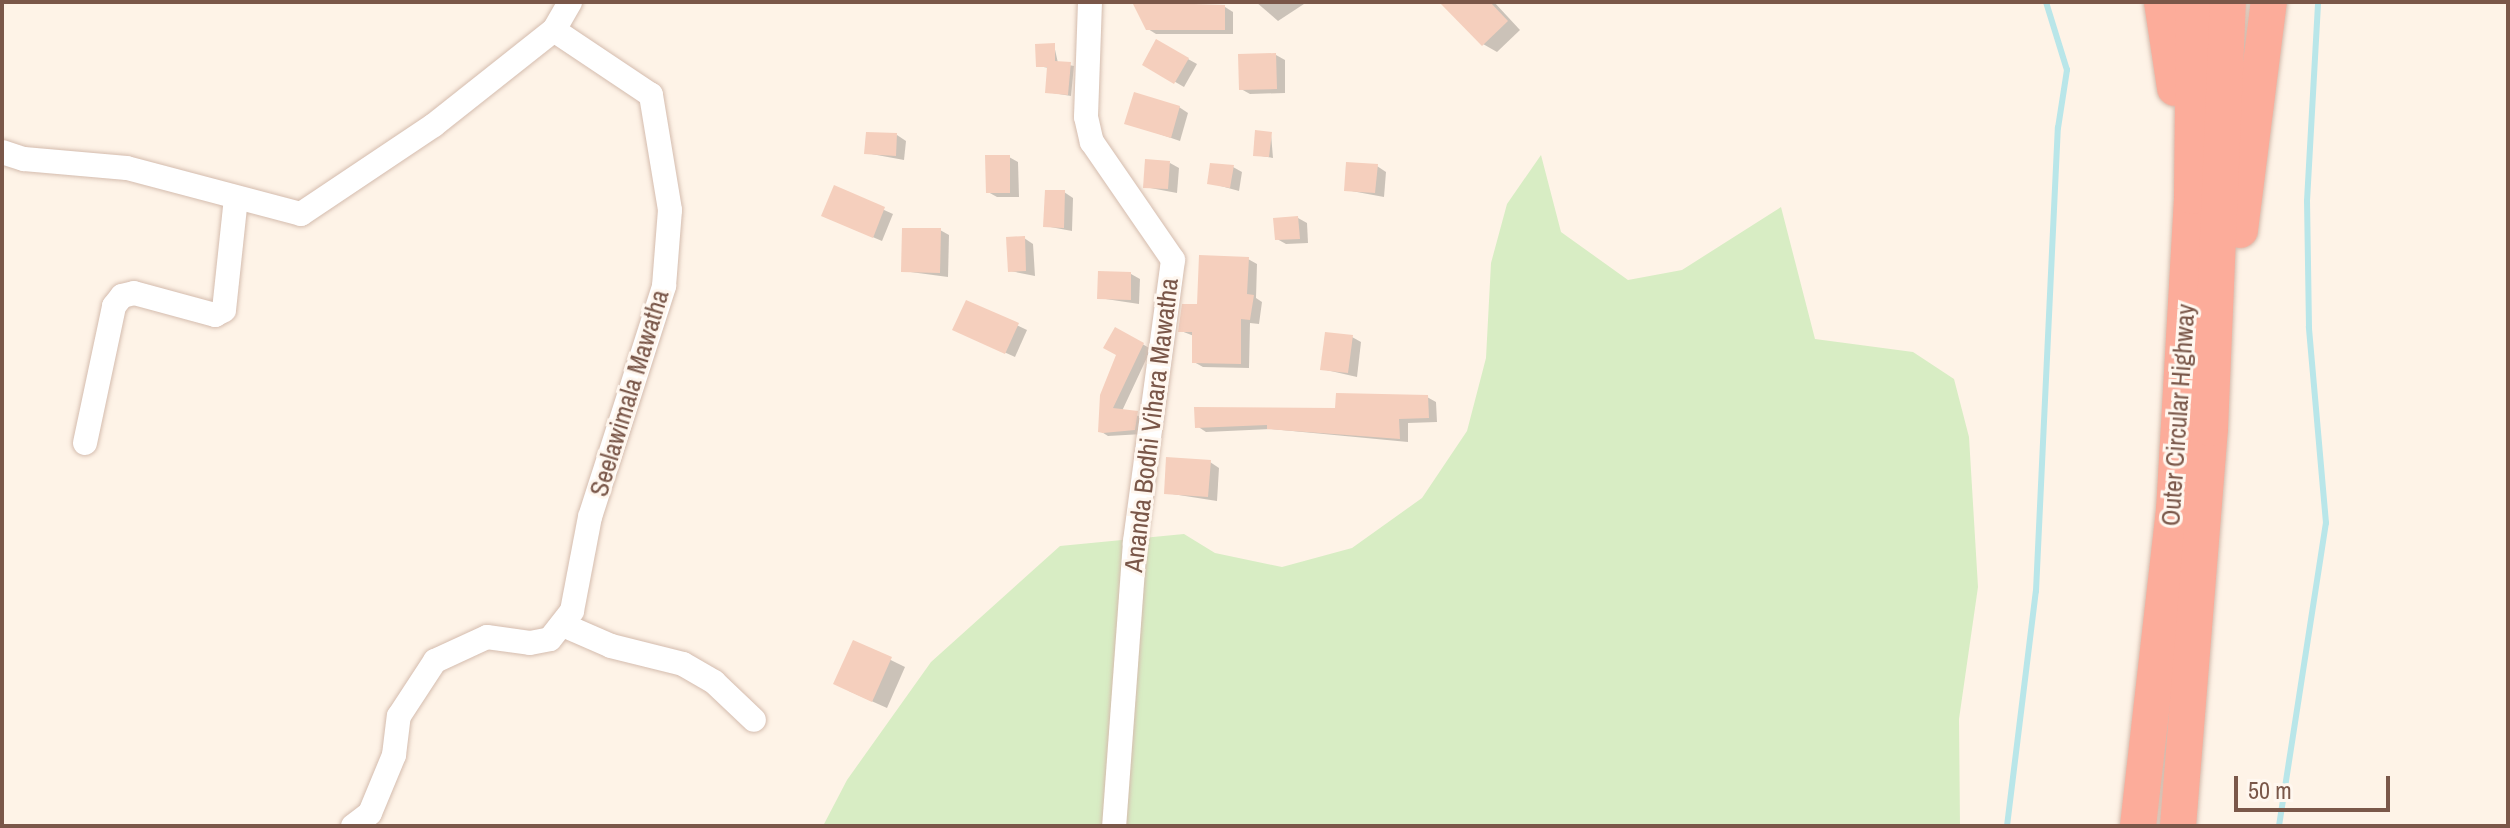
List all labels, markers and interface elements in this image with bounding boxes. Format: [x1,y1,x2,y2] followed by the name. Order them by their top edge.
[1117,276,1185,574] street label: Ananda Bodhi Vihara Mawatha
[583,286,675,500] street label: Seelawimala Mawatha
[2155,303,2201,527] street label: Outer Circular Highway
[2238,760,2394,810] scale bar
[2248,774,2292,806] text: 50 m

